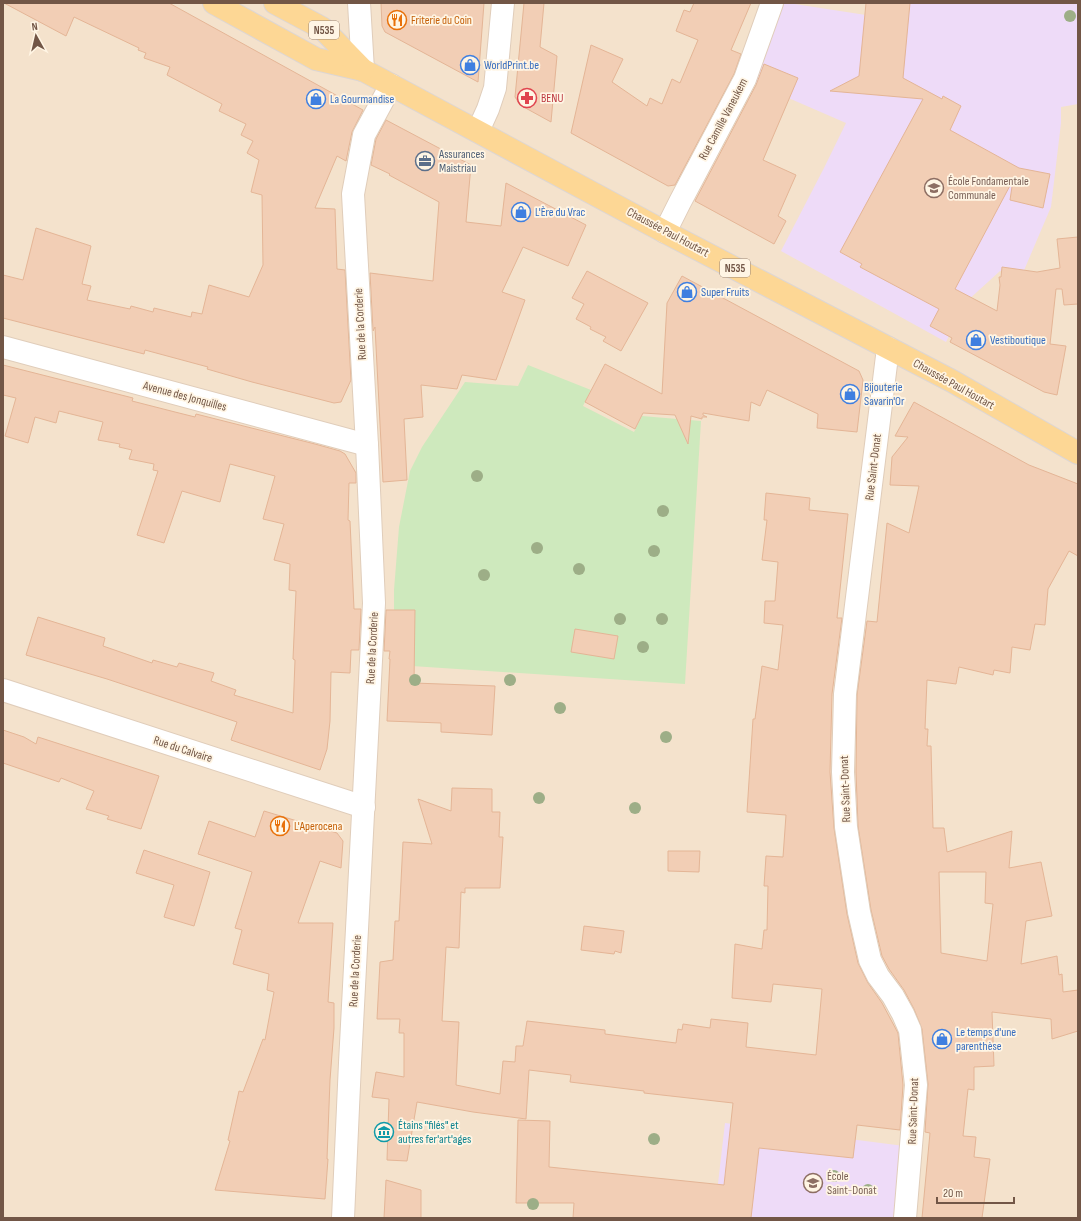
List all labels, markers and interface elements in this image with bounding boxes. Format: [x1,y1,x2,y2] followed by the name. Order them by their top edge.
[386,9,408,31] restaurant icon: Friterie du Coin
[411,13,472,28] place label: Friterie du Coin
[16,16,56,56] north arrow
[31,20,39,33] text: N
[309,21,339,39] road number: N535
[459,54,481,76] shop icon: WorldPrint.be
[484,58,539,73] place label: WorldPrint.be
[696,76,751,163] street label: Rue Camille Vaneukem
[516,87,538,109] pharmacy icon: BENU
[305,88,327,110] shop icon: La Gourmandise
[541,91,563,106] place label: BENU
[330,92,394,107] place label: La Gourmandise
[438,147,485,176] place label: Assurances Maistriau
[414,150,436,172] office icon: Assurances Maistriau
[948,174,1029,203] place label: École Fondamentale Communale
[923,177,945,199] school or university icon: École Fondamentale Communale
[510,201,532,223] shop icon: L'Ère du Vrac
[624,204,712,261] street label: Chaussée Paul Houtart
[535,205,586,220] place label: L'Ère du Vrac
[720,259,750,277] road number: N535
[676,281,698,303] shop icon: Super Fruits
[701,285,749,300] place label: Super Fruits
[351,287,370,360] street label: Rue de la Corderie
[965,329,987,351] shop icon: Vestiboutique
[990,333,1046,348] place label: Vestiboutique
[910,356,997,413] street label: Chaussée Paul Houtart
[141,378,228,415] street label: Avenue des Jonquilles
[864,380,905,409] place label: Bijouterie Savarin'Or
[839,383,861,405] shop icon: Bijouterie Savarin'Or
[862,433,885,501] street label: Rue Saint-Donat
[363,611,382,684] street label: Rue de la Corderie
[151,733,214,766] street label: Rue du Calvaire
[837,755,854,823] street label: Rue Saint-Donat
[269,815,291,837] restaurant icon: L'Aperocena
[294,819,343,834] place label: L'Aperocena
[346,934,365,1007] street label: Rue de la Corderie
[956,1025,1016,1054] place label: Le temps d'une parenthèse
[931,1028,953,1050] shop icon: Le temps d'une parenthèse
[905,1077,922,1145] street label: Rue Saint-Donat
[398,1118,471,1147] place label: Étains "filés" et autres fer'art'ages
[373,1121,395,1143] museum icon: Étains "filés" et autres fer'art'ages
[827,1169,877,1198] place label: École Saint-Donat
[802,1172,824,1194] school or university icon: École Saint-Donat
[937,1179,1014,1205] scale bar
[943,1186,963,1201] text: 20 m

